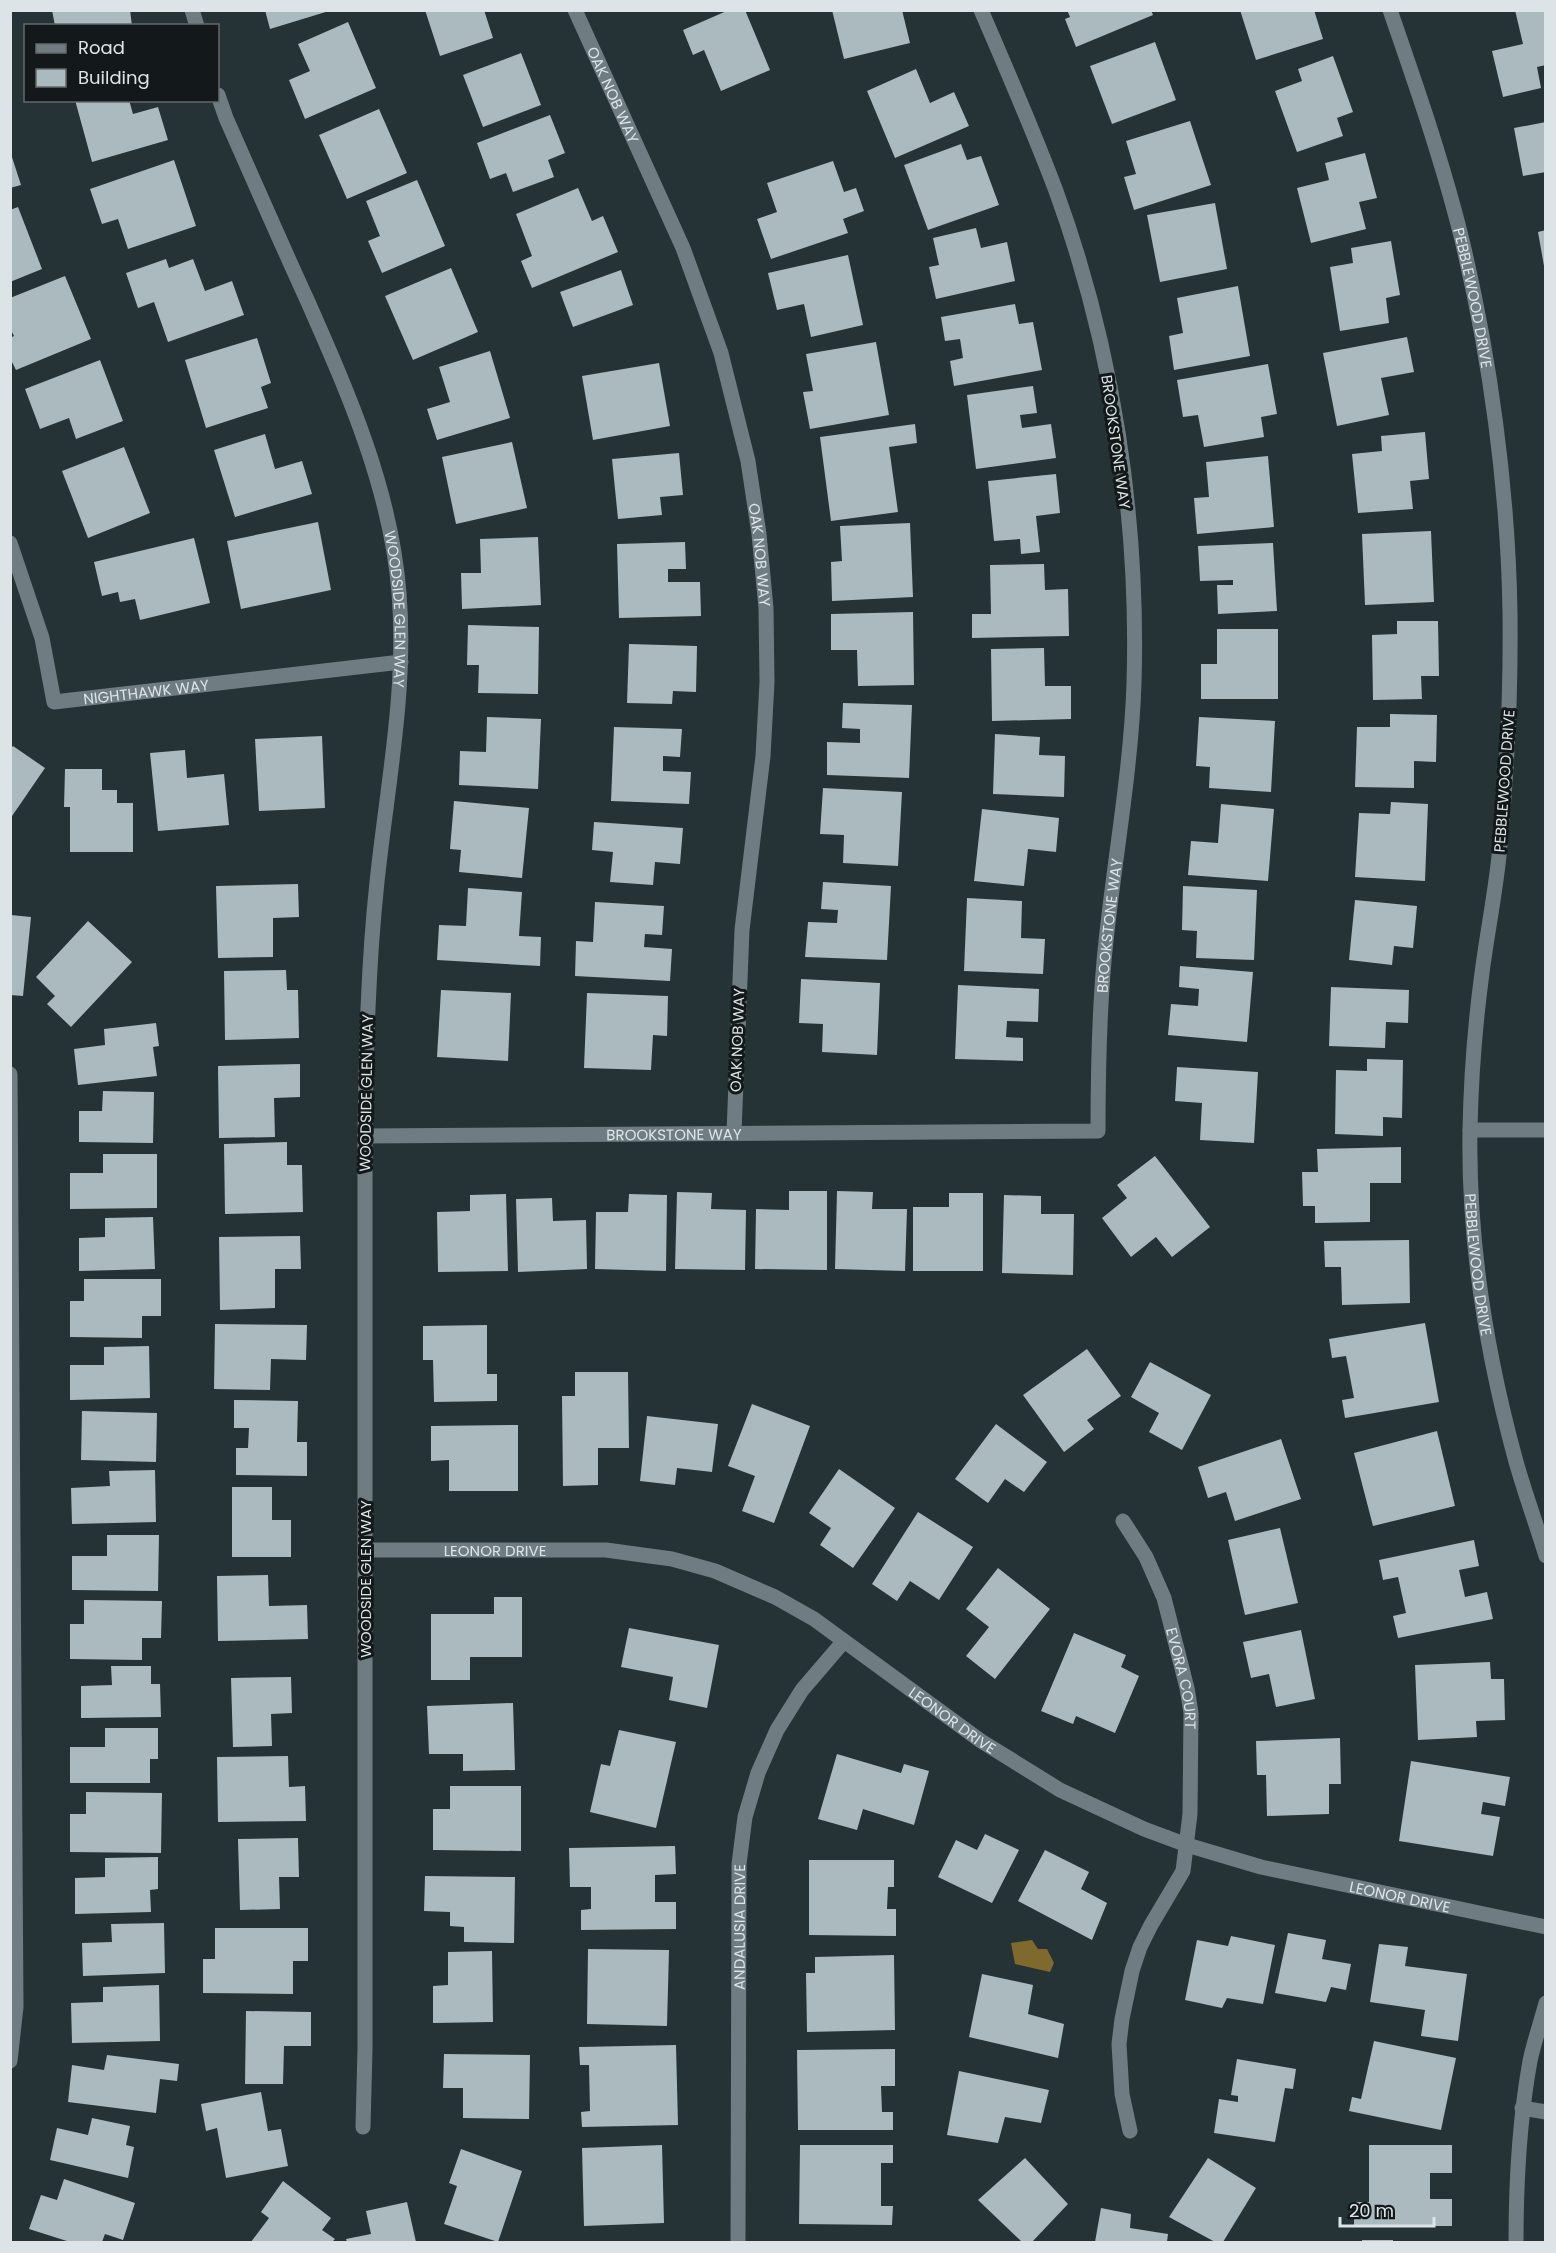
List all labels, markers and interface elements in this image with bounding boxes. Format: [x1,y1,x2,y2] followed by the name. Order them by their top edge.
[24,24,219,102] legend
[78,35,125,60] text: Road
[582,43,645,147] street label: OAK NOB WAY
[78,65,150,90] text: Building
[1449,225,1498,370] street label: PEBBLEWOOD DRIVE
[1096,374,1136,511] street label: BROOKSTONE WAY
[744,502,776,608] street label: OAK NOB WAY
[380,529,411,688] street label: WOODSIDE GLEN WAY
[82,674,210,709] street label: NIGHTHAWK WAY
[1489,709,1519,853] street label: PEBBLEWOOD DRIVE
[1091,857,1127,994] street label: BROOKSTONE WAY
[725,987,749,1092] street label: OAK NOB WAY
[354,1014,378,1172] street label: WOODSIDE GLEN WAY
[606,1123,742,1145] street label: BROOKSTONE WAY
[1460,1193,1498,1337] street label: PEBBLEWOOD DRIVE
[355,1500,376,1658] street label: WOODSIDE GLEN WAY
[444,1540,546,1561] street label: LEONOR DRIVE
[1161,1625,1202,1729] street label: EVORA COURT
[905,1681,1000,1758] street label: LEONOR DRIVE
[728,1864,749,1990] street label: ANDALUSIA DRIVE
[1348,1875,1452,1917] street label: LEONOR DRIVE
[1340,2190,1434,2228] scale bar
[1349,2198,1394,2223] text: 20 m

